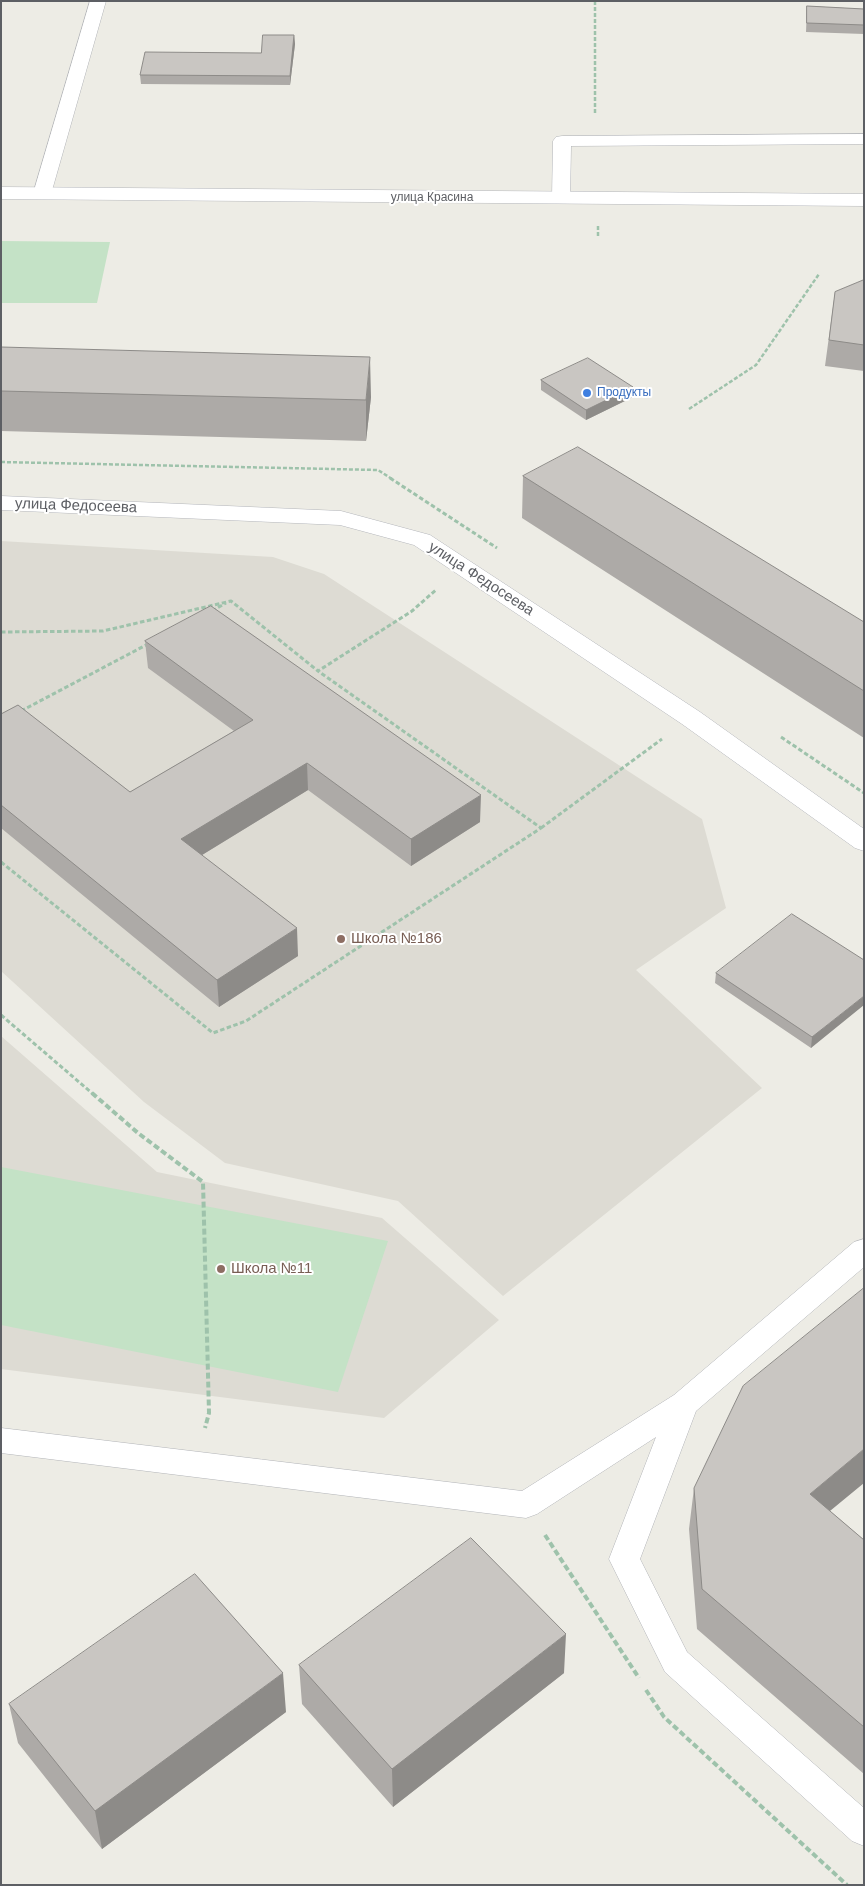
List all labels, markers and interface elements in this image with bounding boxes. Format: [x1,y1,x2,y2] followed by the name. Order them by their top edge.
[391,191,473,205] street label: улица Красина
[597,386,651,400] place label: Продукты
[581,387,593,399] marker: Продукты
[15,495,137,517] street label: улица Федосеева
[425,538,537,620] street label: улица Федосеева
[351,930,442,948] place label: Школа №186
[335,933,347,945] marker: Школа №186
[231,1260,312,1278] place label: Школа №11
[215,1263,227,1275] marker: Школа №11

